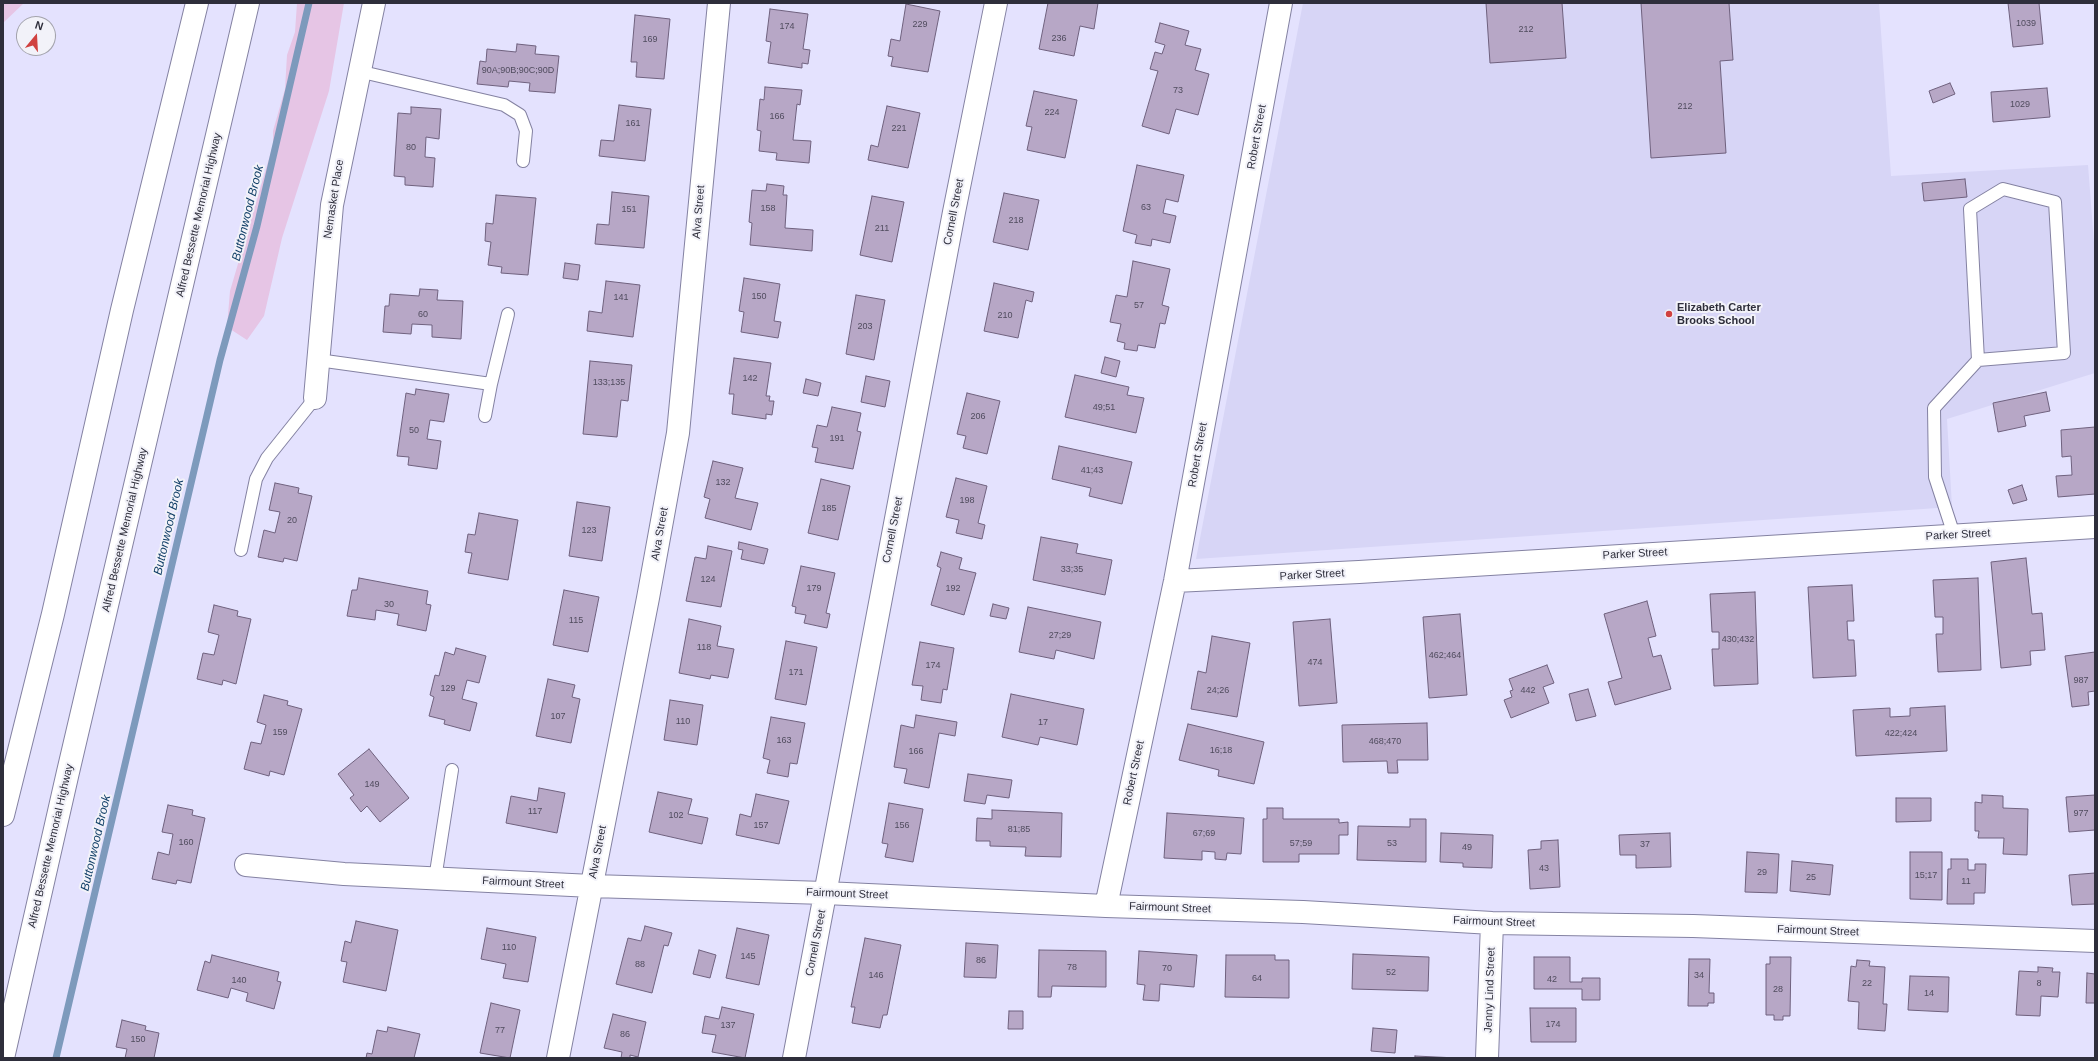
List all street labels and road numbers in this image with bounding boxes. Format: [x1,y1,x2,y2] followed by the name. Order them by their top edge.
[1245,104,1269,170] street label: Robert Street
[174,132,224,298] street label: Alfred Bessette Memorial Highway
[321,158,347,240] street label: Nemasket Place
[941,178,967,246] street label: Cornell Street
[690,185,708,239] street label: Alva Street
[1186,422,1210,488] street label: Robert Street
[100,447,150,613] street label: Alfred Bessette Memorial Highway
[880,496,906,564] street label: Cornell Street
[649,506,671,562] street label: Alva Street
[1925,527,1991,543] street label: Parker Street
[1602,546,1668,562] street label: Parker Street
[1279,567,1345,583] street label: Parker Street
[1121,740,1147,806] street label: Robert Street
[26,763,76,929] street label: Alfred Bessette Memorial Highway
[586,824,610,880] street label: Alva Street
[482,874,564,892] street label: Fairmount Street
[806,886,888,902] street label: Fairmount Street
[1129,900,1211,916] street label: Fairmount Street
[803,909,829,977] street label: Cornell Street
[1453,914,1535,930] street label: Fairmount Street
[1777,923,1859,939] street label: Fairmount Street
[1482,947,1498,1033] street label: Jenny Lind Street

